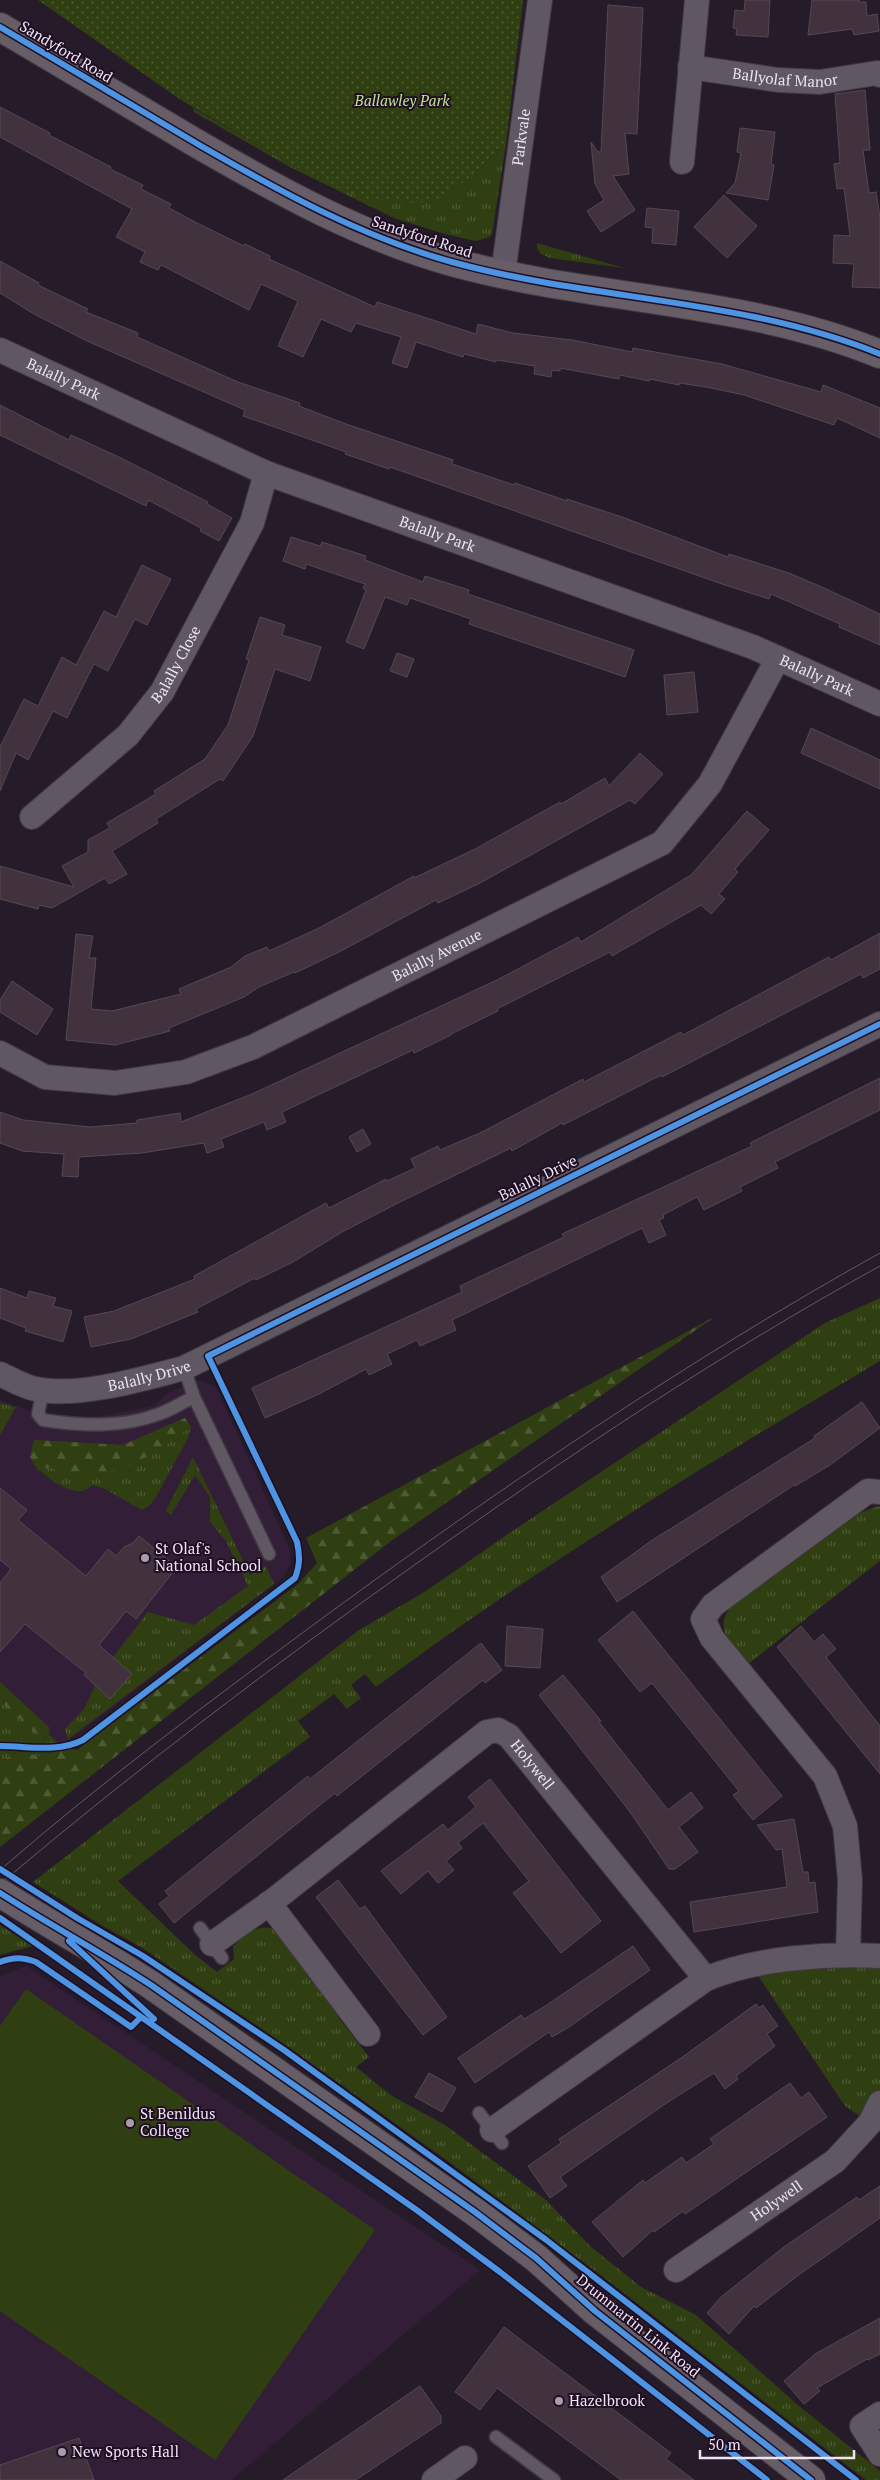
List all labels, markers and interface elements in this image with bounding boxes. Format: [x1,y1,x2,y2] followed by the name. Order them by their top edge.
[16,16,117,87] street label: Sandyford Road
[731,62,839,91] street label: Ballyolaf Manor
[354,90,450,110] park label: Ballawley Park
[507,107,534,167] street label: Parkvale
[369,210,475,262] street label: Sandyford Road
[24,353,104,404] street label: Balally Park
[397,511,479,556] street label: Balally Park
[146,622,205,707] street label: Balally Close
[777,649,858,700] street label: Balally Park
[388,924,485,985] street label: Balally Avenue
[495,1149,580,1205] street label: Balally Drive
[106,1355,194,1395] street label: Balally Drive
[155,1538,262,1575] place label: St Olaf's National School
[139,1552,151,1564] marker: St Olaf's National School
[507,1735,559,1793] street label: Holywell
[140,2103,215,2140] place label: St Benildus College
[124,2117,136,2129] marker: St Benildus College
[746,2175,806,2225] street label: Holywell
[573,2269,705,2381] street label: Drummartin Link Road
[569,2390,645,2410] place label: Hazelbrook
[553,2395,565,2407] marker: Hazelbrook
[700,2428,854,2460] scale bar
[708,2434,741,2454] text: 50 m
[72,2441,179,2461] place label: New Sports Hall
[56,2446,68,2458] marker: New Sports Hall

